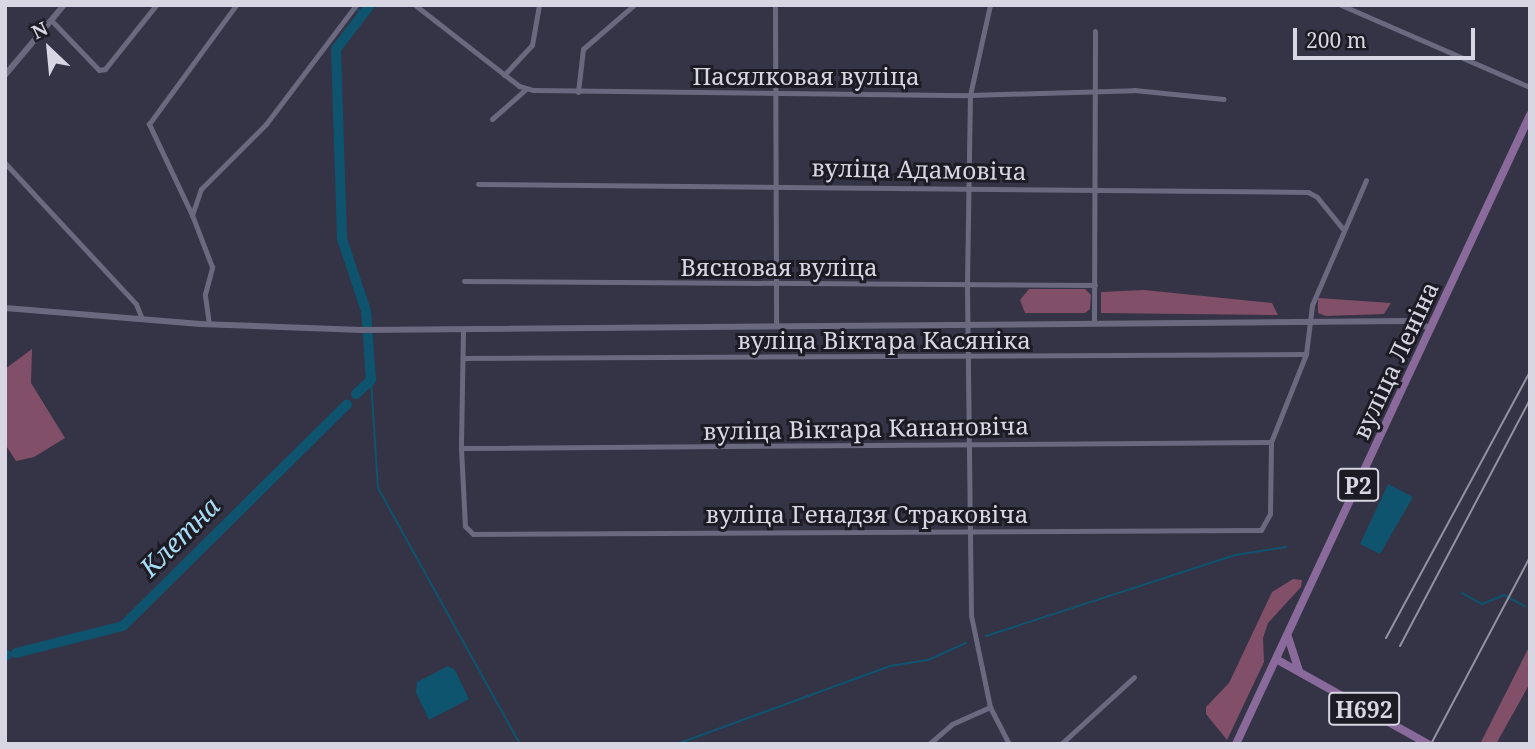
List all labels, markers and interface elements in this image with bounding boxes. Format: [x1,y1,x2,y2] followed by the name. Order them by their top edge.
[14,14,84,84] north arrow
[1297,14,1479,58] scale bar
[27,15,52,45] text: N
[1306,26,1367,54] text: 200 m
[692,62,920,90] street label: Пасялковая вуліца
[811,153,1027,185] street label: вуліца Адамовіча
[680,253,878,281] street label: Вясновая вуліца
[1346,277,1444,443] street label: вуліца Леніна
[737,326,1031,354] street label: вуліца Віктара Касяніка
[703,411,1029,445] street label: вуліца Віктара Канановіча
[1337,466,1379,505] road number: Р2
[134,491,226,583] water label: Клетна
[706,500,1028,528] street label: вуліца Генадзя Страковіча
[1327,690,1401,729] road number: Н692

